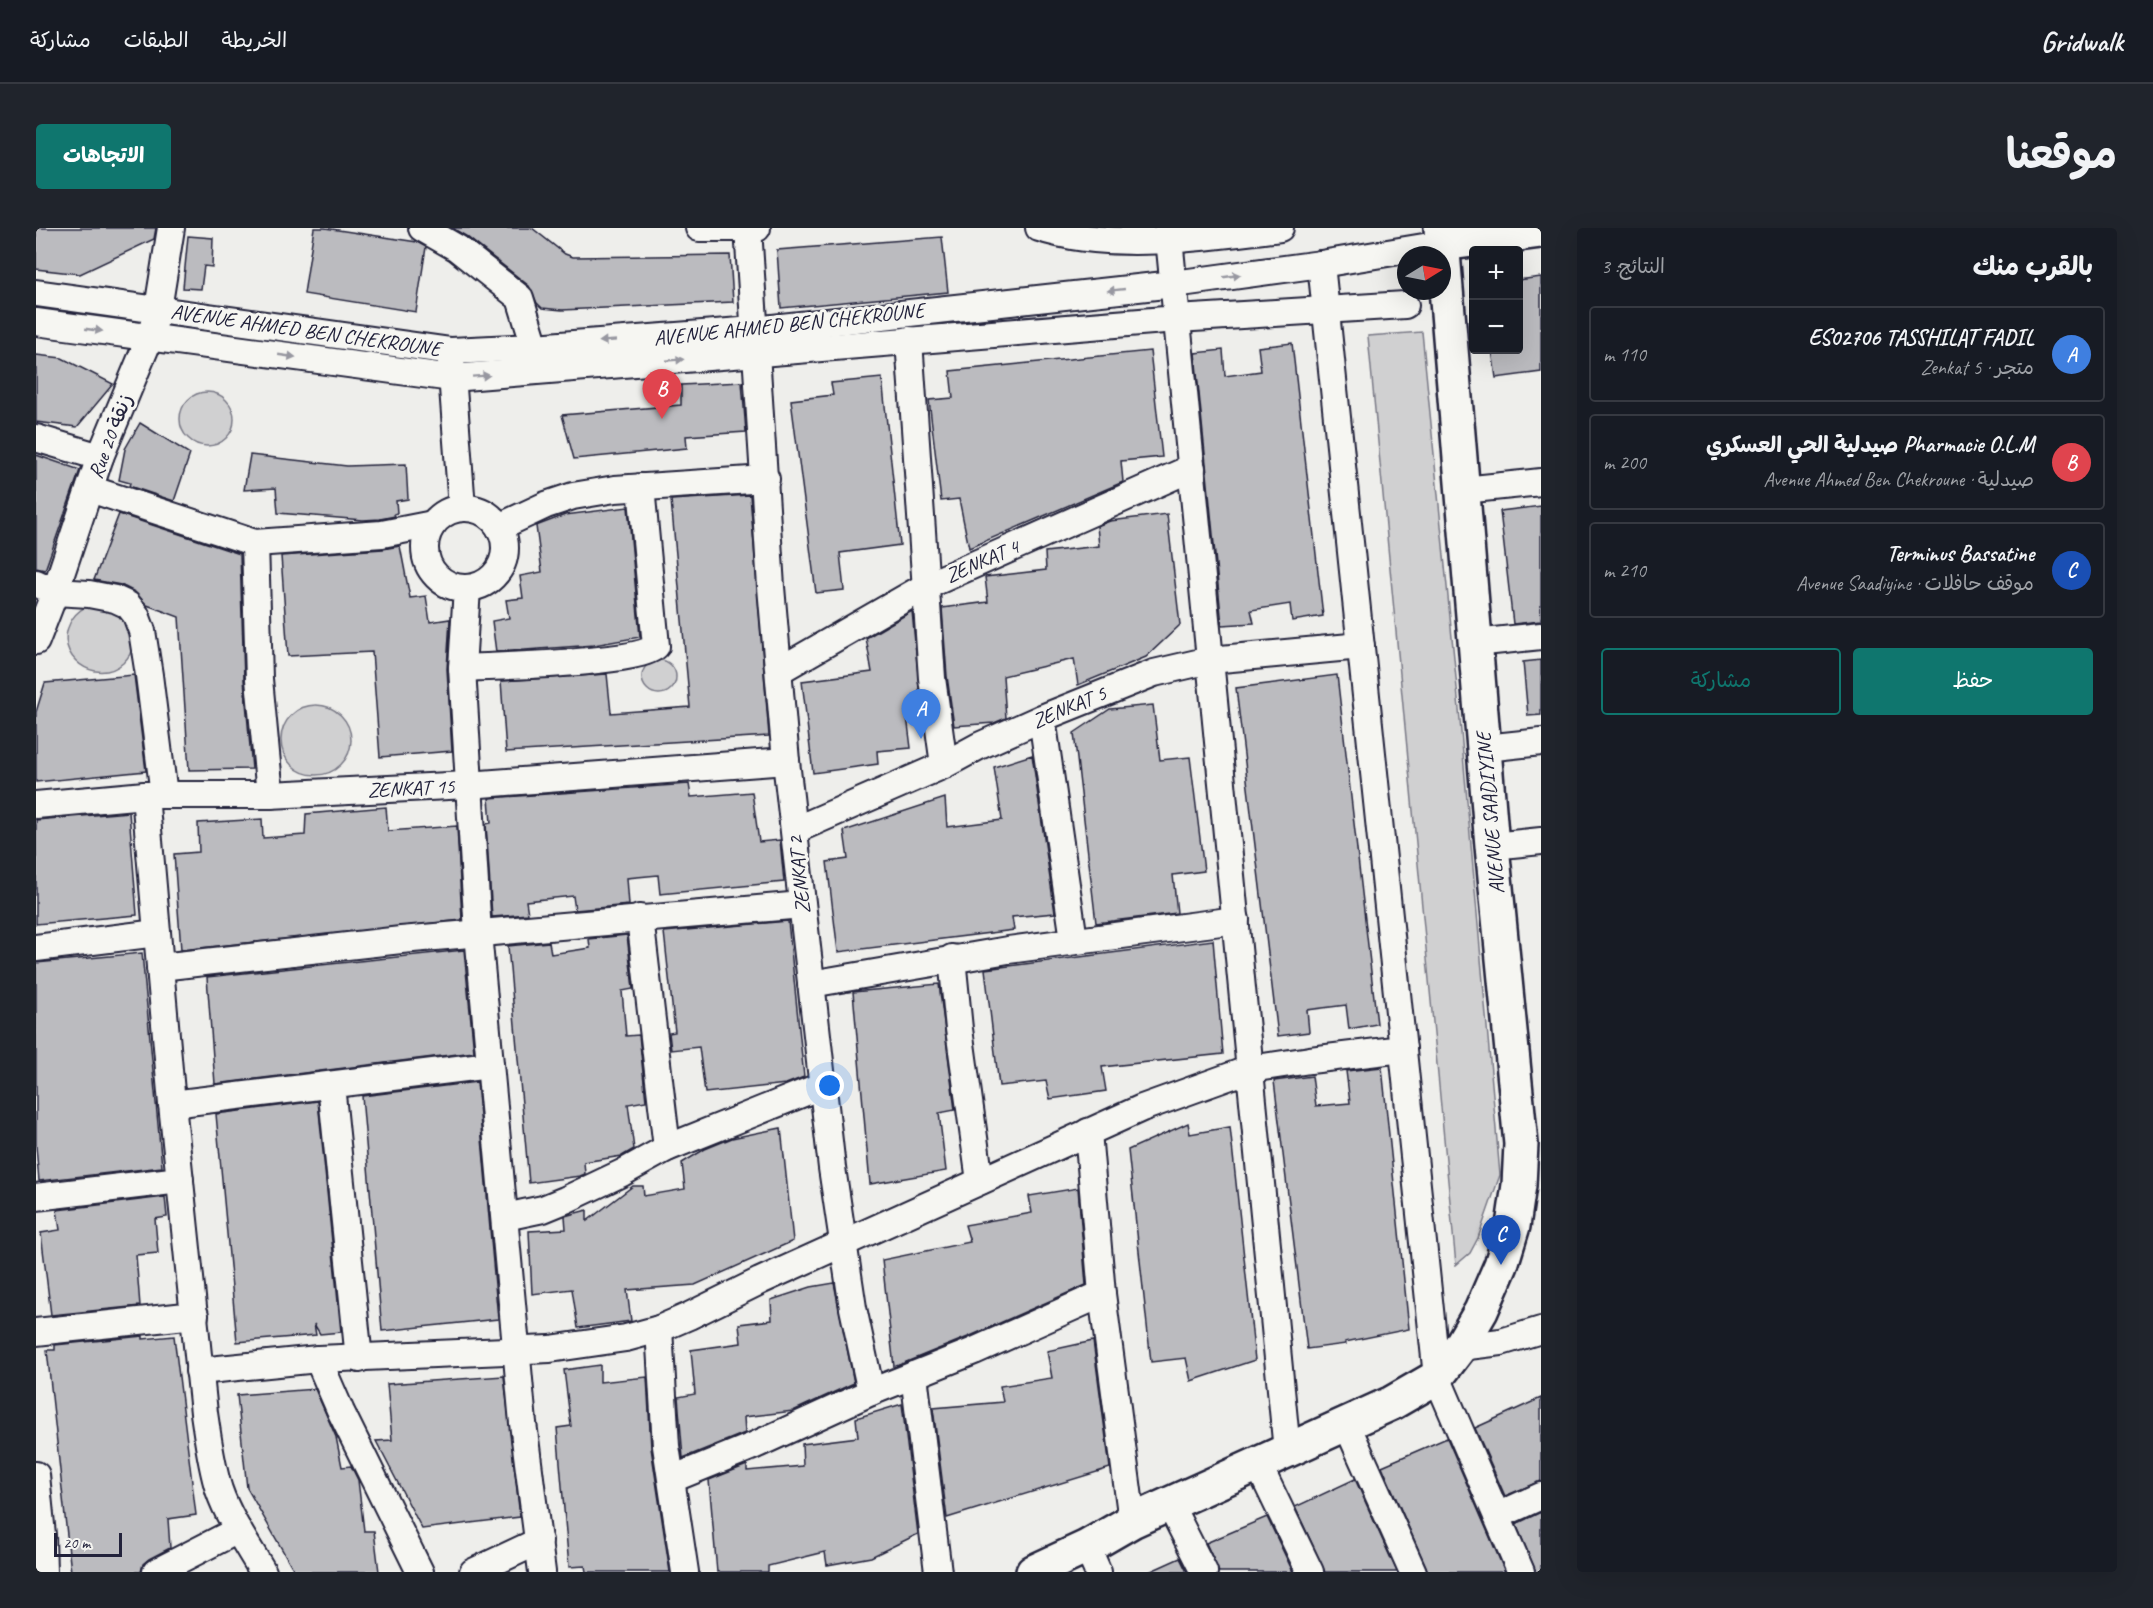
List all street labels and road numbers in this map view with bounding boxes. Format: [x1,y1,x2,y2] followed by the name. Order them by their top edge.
[652,297,928,351] street label: AVENUE AHMED BEN CHEKROUNE
[169,298,445,362] street label: AVENUE AHMED BEN CHEKROUNE
[82,390,138,482] street label: Rue 20 زنقة
[941,532,1025,589] street label: ZENKAT 4
[1028,679,1111,734] street label: ZENKAT 5
[1470,728,1510,895] street label: AVENUE SAADIYINE
[367,773,457,803] street label: ZENKAT 15
[782,833,816,915] street label: ZENKAT 2

